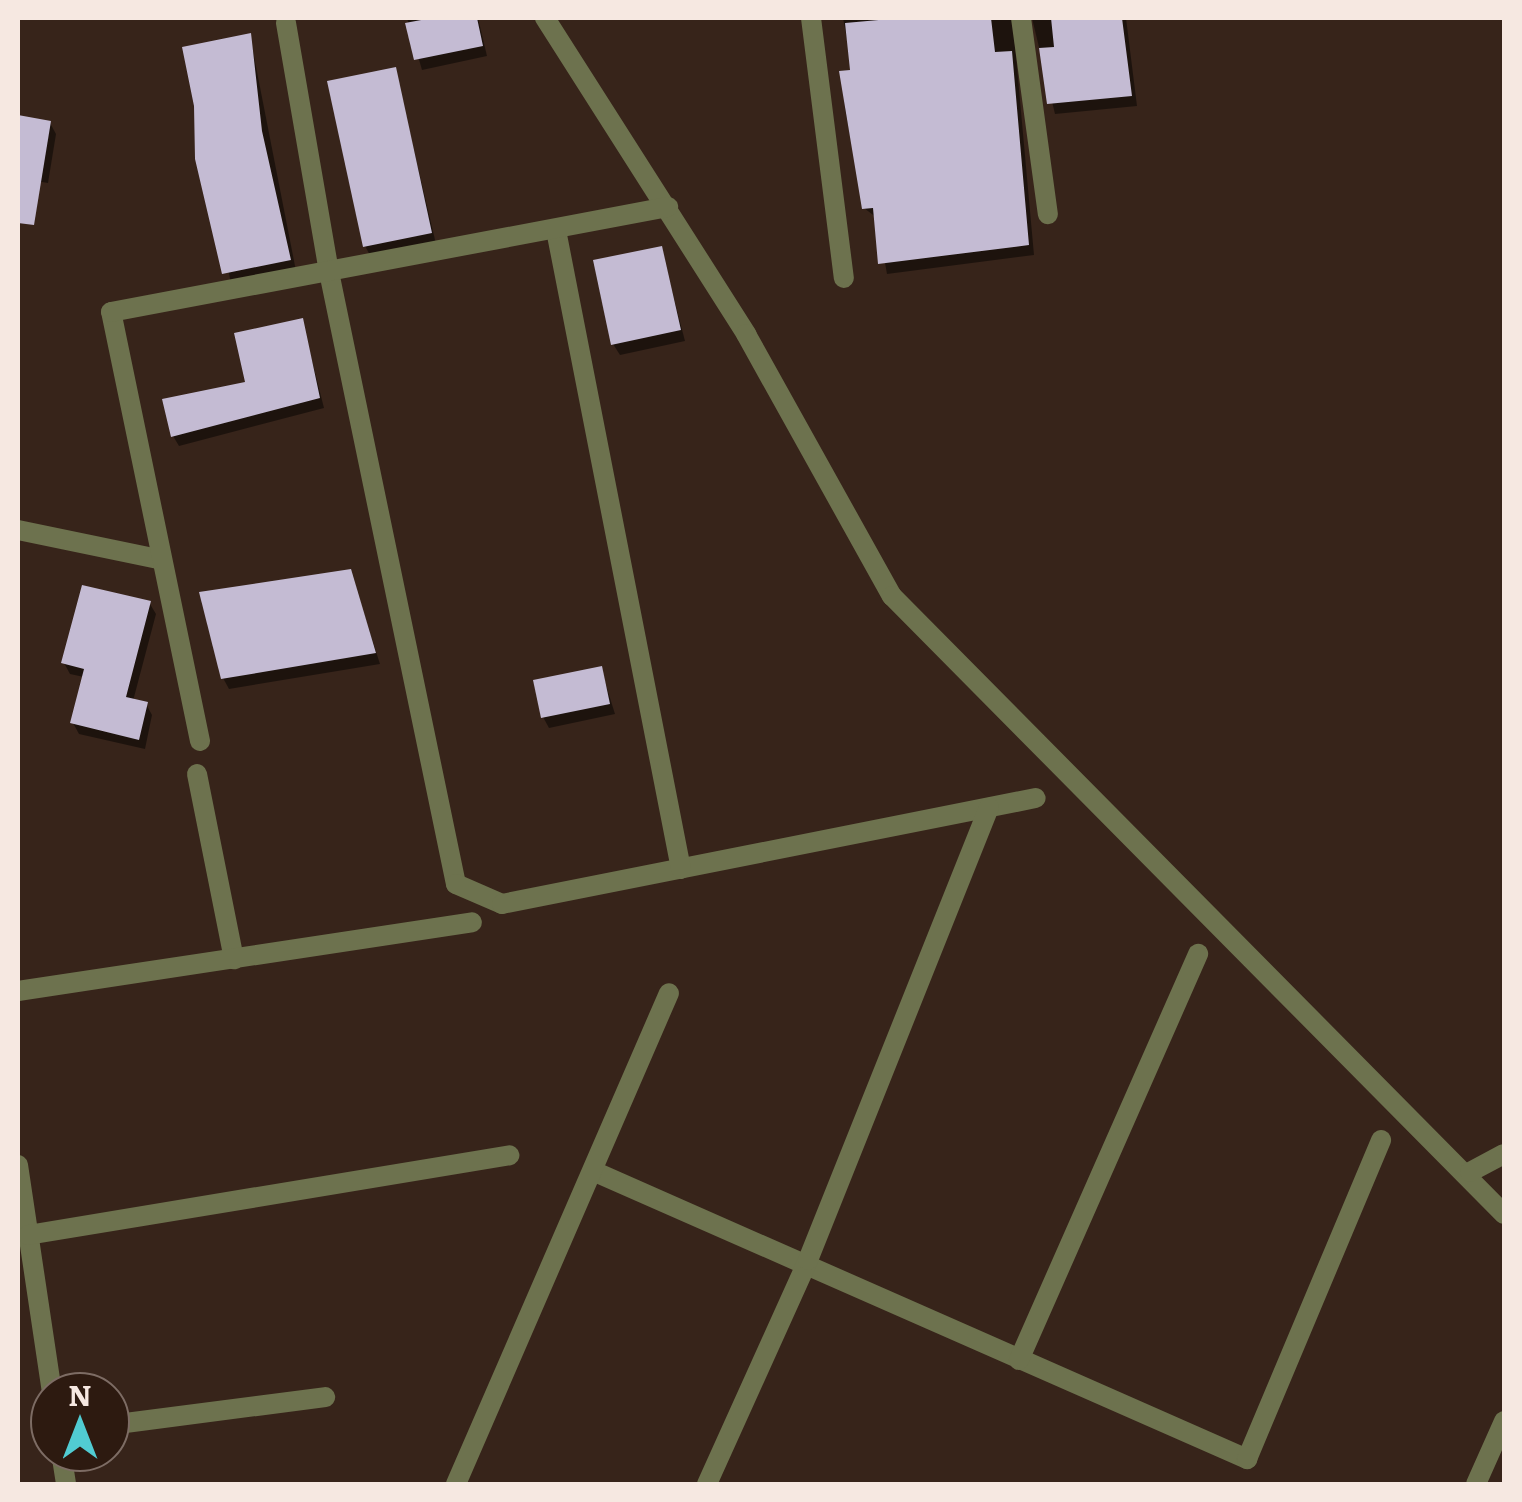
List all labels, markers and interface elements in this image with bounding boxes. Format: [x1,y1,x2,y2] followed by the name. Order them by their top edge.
[30,1372,130,1472] north arrow
[68,1373,92,1415] text: N

